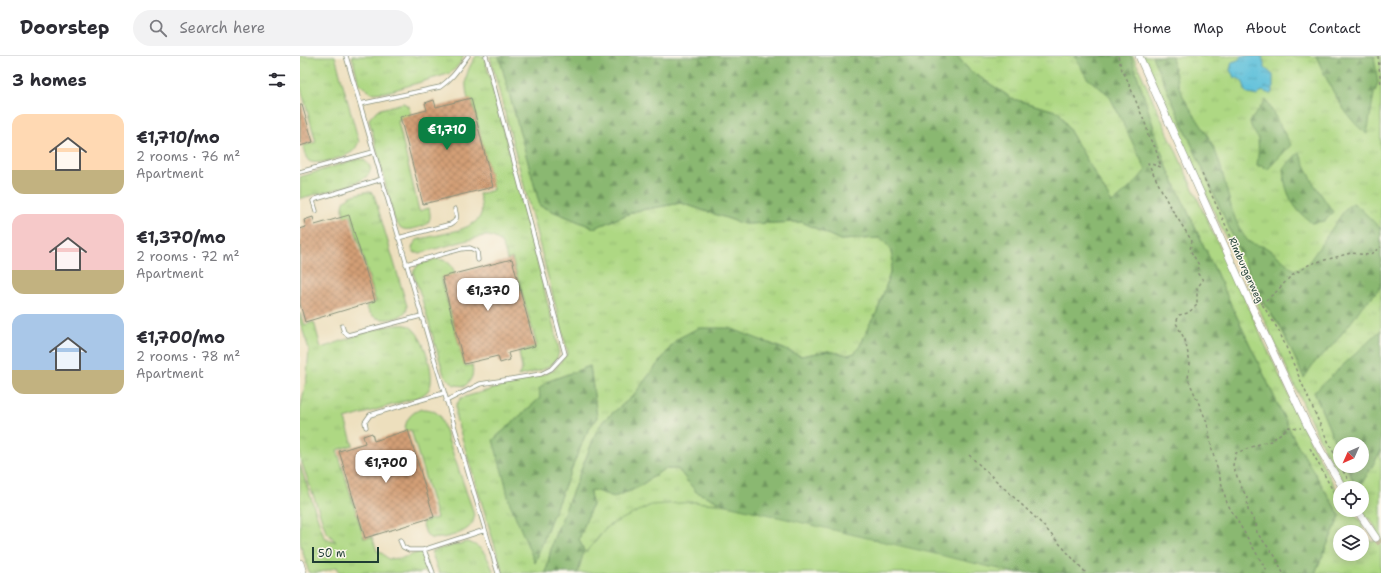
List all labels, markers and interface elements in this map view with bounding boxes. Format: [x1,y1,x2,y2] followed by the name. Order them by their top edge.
[133,10,413,46] search box
[20,15,109,40] text: Doorstep
[147,17,169,39] icon: search
[179,18,265,38] text: Search here
[1133,19,1172,37] text: Home
[1194,19,1224,37] text: Map
[1246,19,1287,37] text: About
[1309,19,1361,37] text: Contact
[12,69,87,91] text: 3 homes
[266,69,288,91] icon: filters
[414,117,480,151] pin: €1,710
[427,121,467,138] text: €1,710
[136,126,220,148] text: €1,710/mo
[44,130,92,178] icon: home
[136,148,240,165] text: 2 rooms · 76 m²
[136,165,204,182] text: Apartment
[136,226,226,248] text: €1,370/mo
[44,230,92,278] icon: home
[1226,235,1266,305] street label: Rimburgerweg
[136,248,240,265] text: 2 rooms · 72 m²
[136,265,204,282] text: Apartment
[455,278,521,312] pin: €1,370
[466,282,510,299] text: €1,370
[136,326,225,348] text: €1,700/mo
[44,330,92,378] icon: home
[136,348,240,365] text: 2 rooms · 78 m²
[136,365,204,382] text: Apartment
[1333,437,1369,473] north arrow
[1333,437,1369,561] map controls
[353,450,419,484] pin: €1,700
[364,454,408,471] text: €1,700
[1333,481,1369,517] button: locate
[1333,525,1369,561] button: layers
[312,545,379,564] scale bar
[318,546,346,561] text: 50 m

